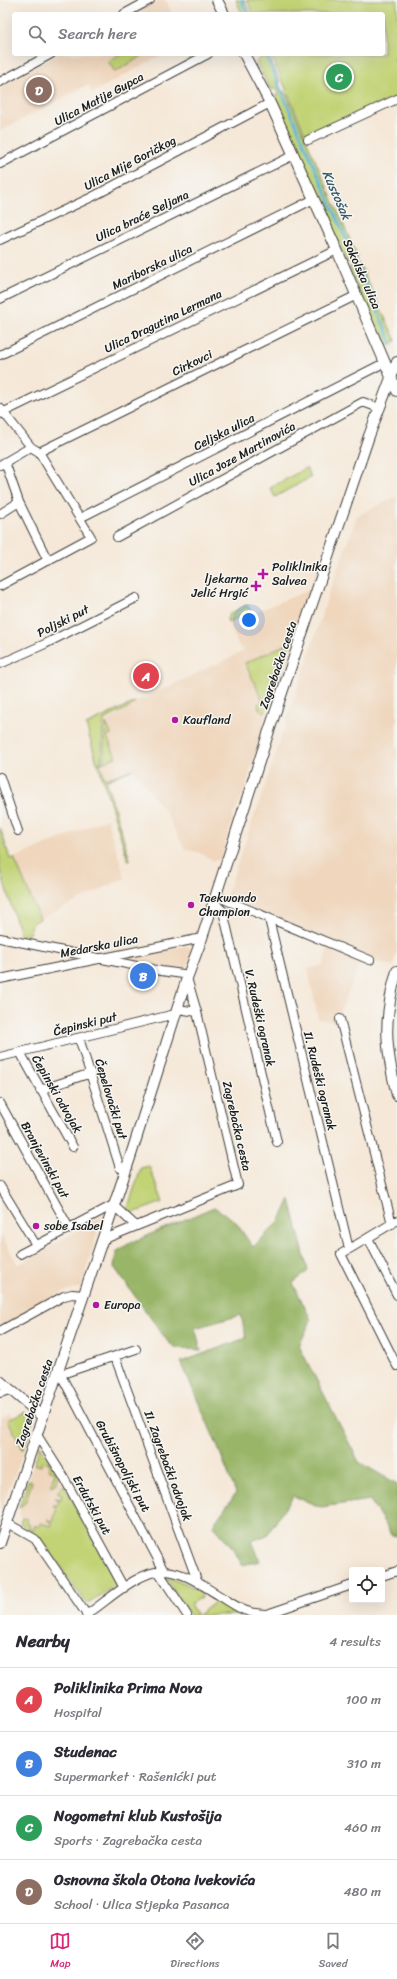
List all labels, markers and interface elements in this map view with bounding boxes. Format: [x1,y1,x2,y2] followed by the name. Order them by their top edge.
[12,12,385,56] search box
[58,21,137,47] text: Search here
[26,23,48,45] icon: search
[326,62,352,92] pin: C
[50,66,148,132] street label: Ulica Matije Gupca
[26,75,52,105] pin: D
[80,129,180,197] street label: Ulica Mije Goričkog
[316,166,359,225] water label: Kustošak
[91,184,193,248] street label: Ulica braće Seljana
[337,235,387,313] street label: Sokolska ulica
[108,238,196,296] street label: Mariborska ulica
[100,283,226,359] street label: Ulica Dragutina Lermana
[168,343,217,382] street label: Cirkovci
[189,407,260,457] street label: Celjska ulica
[184,415,300,493] street label: Ulica Joze Martinovića
[272,556,328,592] place label: Poliklinika Salvea
[191,568,249,604] place label: ljekarna Jelić Hrgić
[257,568,269,580] marker: Poliklinika Salvea
[251,581,261,591] marker: ljekarna Jelić Hrgić
[33,598,94,644] street label: Poljski put
[239,610,259,630] your location
[253,618,303,712] street label: Zagrebačka cesta
[133,661,159,691] pin: A
[183,709,232,731] place label: Kaufland
[170,715,180,725] marker: Kaufland
[199,887,256,923] place label: Taekwondo Champion
[186,900,196,910] marker: Taekwondo Champion
[58,928,140,964] street label: Medarska ulica
[130,961,156,991] pin: B
[238,967,282,1069] street label: V. Rudeški ogranak
[51,1005,120,1043] street label: Čepinski put
[297,1028,343,1133] street label: II. Rudeški ogranak
[26,1050,89,1138] street label: Čepinski odvojak
[88,1056,134,1143] street label: Čepelovački put
[216,1079,258,1173] street label: Zagrebačka cesta
[15,1117,76,1204] street label: Branjevinski put
[43,1215,104,1237] place label: sobe Isabel
[31,1221,41,1231] marker: sobe Isabel
[104,1294,140,1316] place label: Europa
[91,1300,101,1310] marker: Europa
[9,1356,59,1450] street label: Zagrebačka cesta
[137,1407,198,1525] street label: II. Zagrebački odvojak
[89,1416,157,1516] street label: Grubišnopoljski put
[66,1471,118,1539] street label: Erdutski put
[349,1567,385,1603] map controls
[349,1567,385,1603] button: locate
[16,1626,70,1656] text: Nearby
[329,1630,381,1653] text: 4 results
[54,1675,202,1701] text: Poliklinika Prima Nova
[25,1688,33,1711] text: A
[346,1688,381,1711] text: 100 m
[54,1701,102,1724] text: Hospital
[54,1739,117,1765] text: Studenac
[25,1752,33,1775] text: B
[347,1752,381,1775] text: 310 m
[54,1765,216,1788] text: Supermarket · Rašenićki put
[54,1803,222,1829] text: Nogometni klub Kustošija
[25,1816,33,1839] text: C
[344,1816,381,1839] text: 460 m
[54,1829,202,1852] text: Sports · Zagrebačka cesta
[54,1867,255,1893] text: Osnovna škola Otona Ivekovića
[25,1880,33,1903] text: D
[343,1880,381,1903] text: 480 m
[54,1893,229,1916] text: School · Ulica Stjepka Pasanca
[49,1930,71,1973] tab: Map
[170,1930,220,1973] tab: Directions
[319,1930,348,1973] tab: Saved

